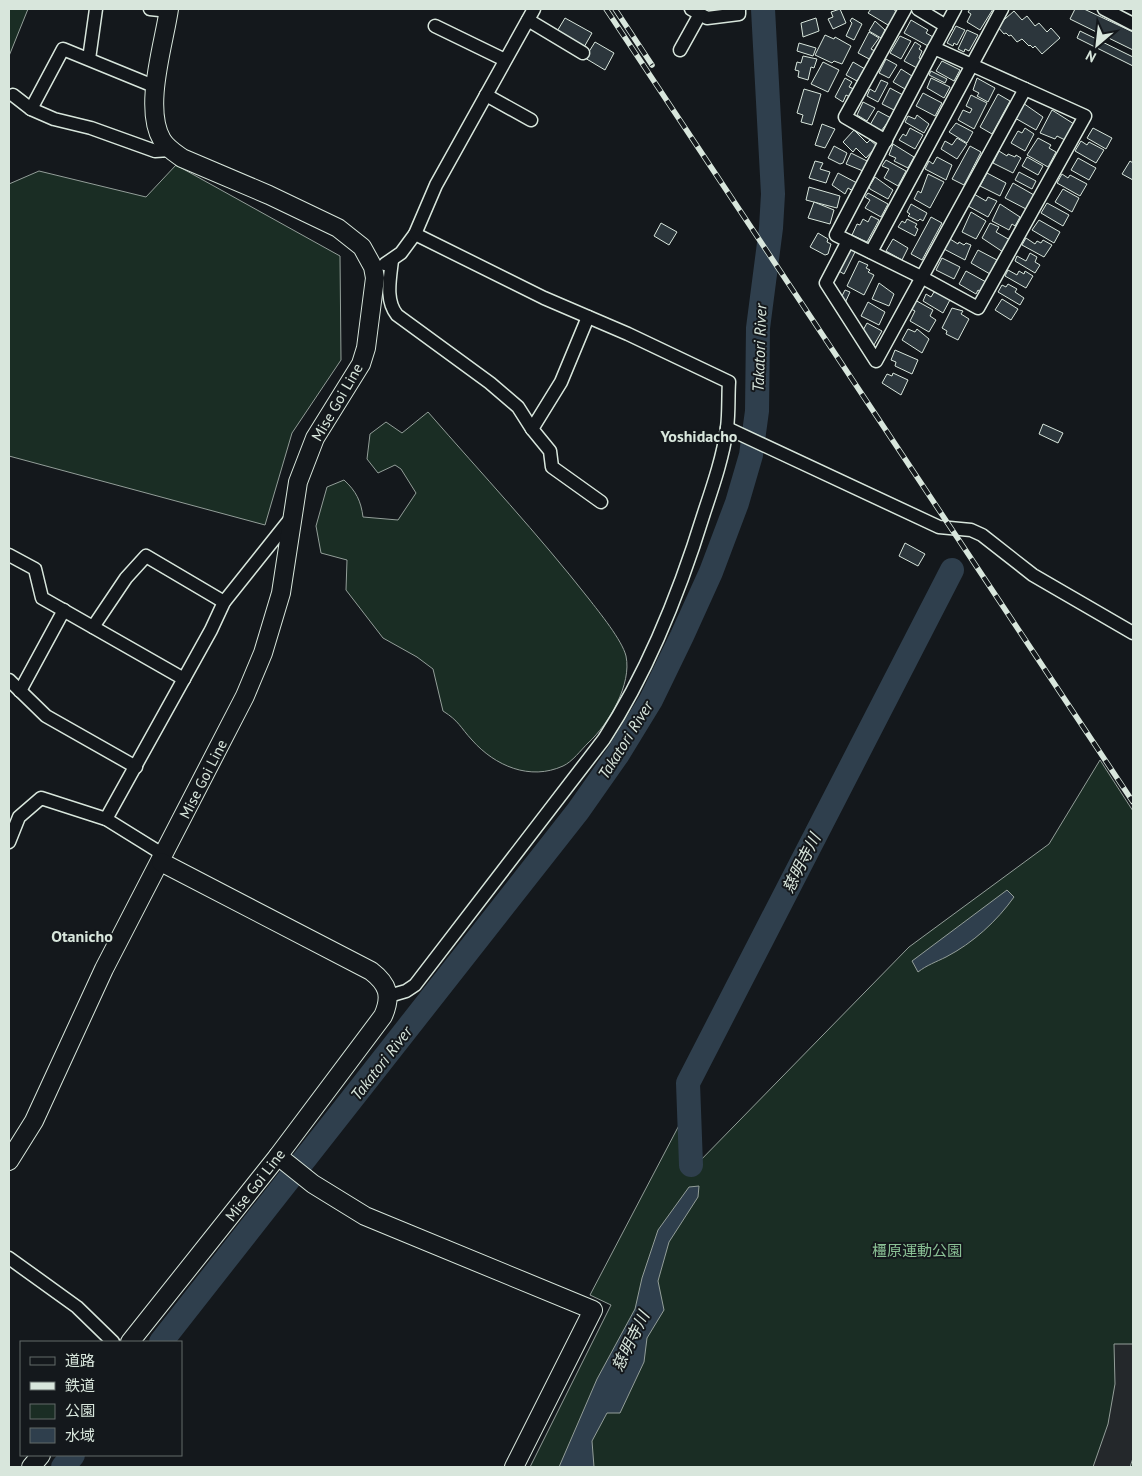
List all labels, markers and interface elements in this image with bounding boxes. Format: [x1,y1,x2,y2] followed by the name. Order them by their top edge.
[1072,20,1122,70] north arrow
[1083,46,1099,67] text: N
[747,302,771,392] water label: Takatori River
[307,360,367,444] street label: Mise Goi Line
[660,426,738,446] district label: Yoshidacho
[593,696,658,783] water label: Takatori River
[175,736,231,822] street label: Mise Goi Line
[778,828,825,896] water label: 慈明寺川
[51,926,113,946] district label: Otanicho
[346,1021,417,1104] water label: Takatori River
[221,1145,289,1225] street label: Mise Goi Line
[872,1241,962,1260] park label: 橿原運動公園
[607,1306,654,1374] water label: 慈明寺川
[20,1341,182,1456] legend
[65,1351,95,1370] text: 道路
[65,1376,95,1395] text: 鉄道
[65,1401,95,1420] text: 公園
[65,1426,95,1445] text: 水域

